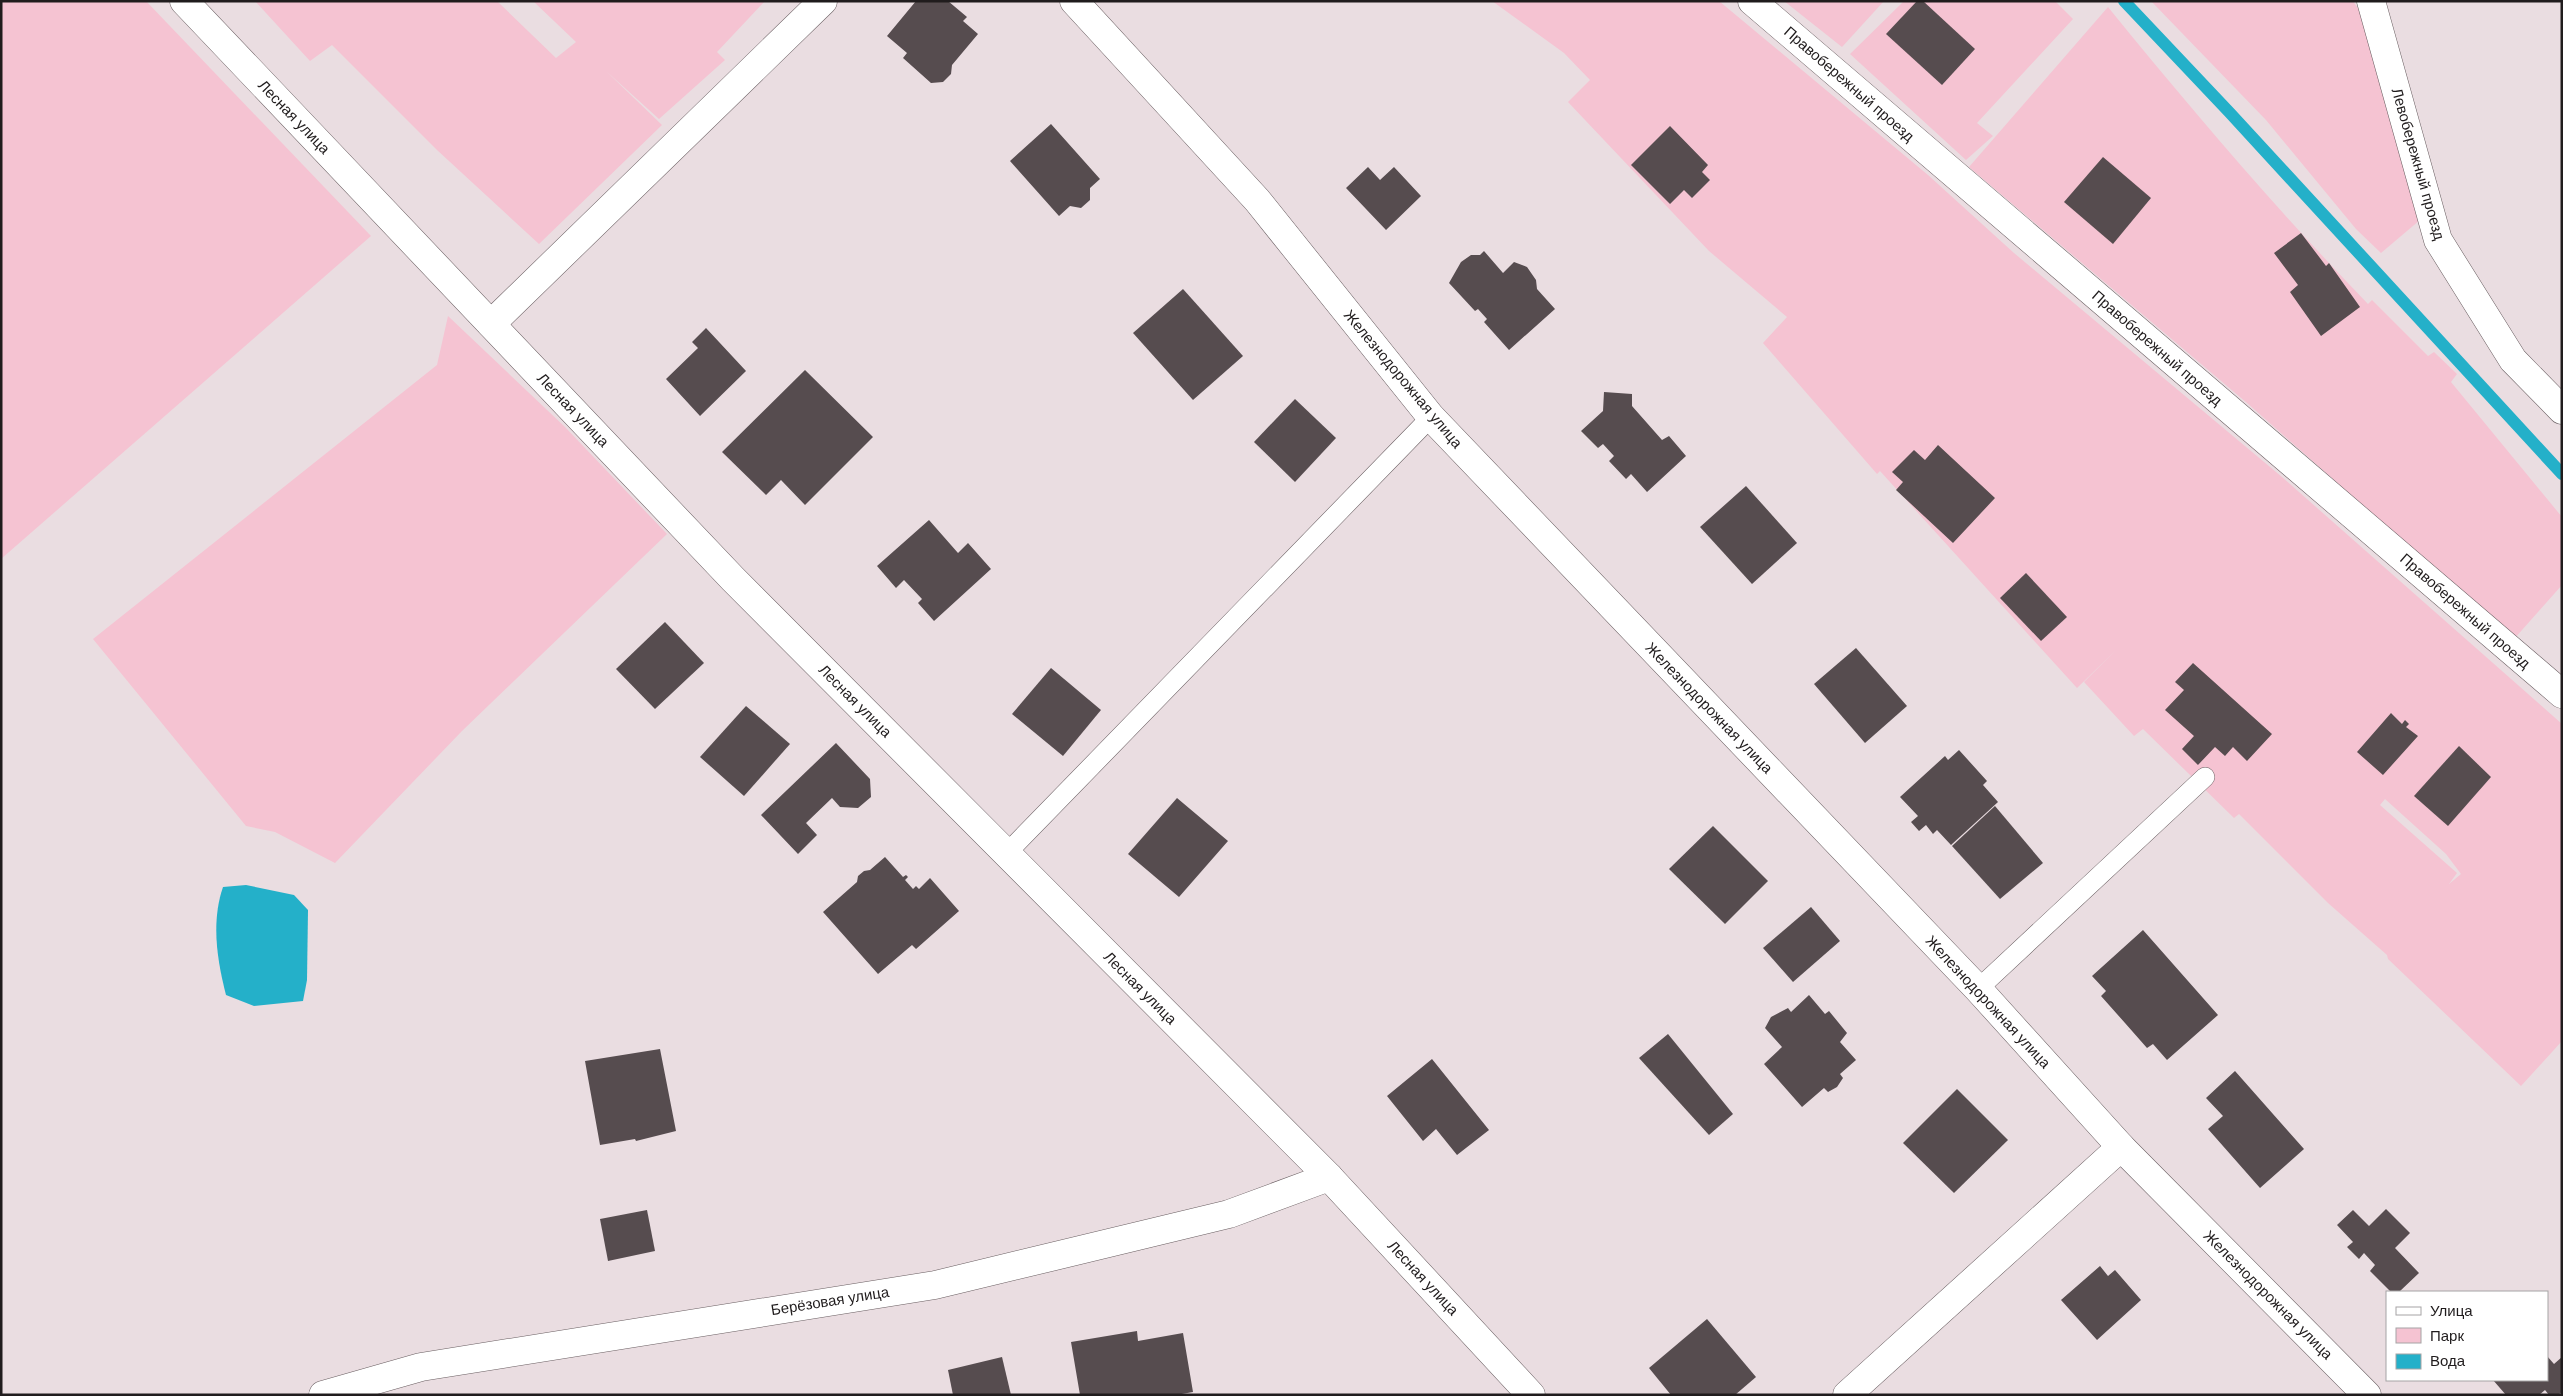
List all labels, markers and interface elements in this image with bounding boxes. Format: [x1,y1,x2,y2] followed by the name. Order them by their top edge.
[1780,22,1919,146] street label: Правобережный проезд
[254,76,335,159] street label: Лесная улица
[2387,86,2449,243] street label: Левобережный проезд
[2088,286,2227,410] street label: Правобережный проезд
[1339,306,1467,453] street label: Железнодорожная улица
[533,369,614,452] street label: Лесная улица
[2396,549,2535,673] street label: Правобережный проезд
[1641,638,1777,778] street label: Железнодорожная улица
[814,660,896,742] street label: Лесная улица
[1921,931,2055,1073] street label: Железнодорожная улица
[1099,947,1181,1029] street label: Лесная улица
[2199,1226,2337,1364] street label: Железнодорожная улица
[1383,1236,1463,1320] street label: Лесная улица
[769,1282,891,1320] street label: Берёзовая улица
[2386,1291,2548,1381] legend
[2430,1301,2473,1321] text: Улица
[2430,1326,2464,1346] text: Парк
[2430,1351,2466,1371] text: Вода

